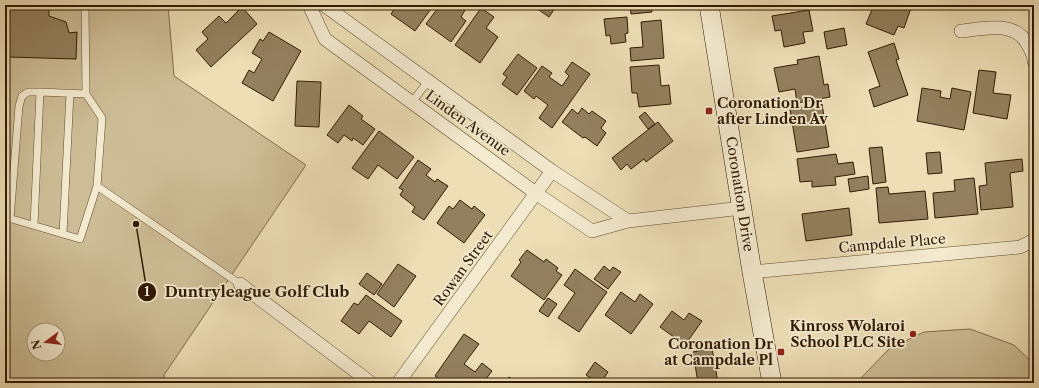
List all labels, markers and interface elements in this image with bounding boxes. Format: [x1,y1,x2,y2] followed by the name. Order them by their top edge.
[422,86,514,160] street label: Linden Avenue
[717,94,828,128] place label: Coronation Dr after Linden Av
[704,106,714,116] marker: Coronation Dr after Linden Av
[722,135,758,253] street label: Coronation Drive
[430,227,496,309] street label: Rowan Street
[838,229,946,257] street label: Campdale Place
[137,279,357,306] callout: Duntryleague Golf Club
[165,282,350,301] text: Duntryleague Golf Club
[144,284,150,299] text: 1
[790,317,905,351] place label: Kinross Wolaroi School PLC Site
[26,322,66,362] north arrow
[908,329,918,339] marker: Kinross Wolaroi School PLC Site
[664,335,773,369] place label: Coronation Dr at Campdale Pl
[28,338,44,351] text: N
[776,347,786,357] marker: Coronation Dr at Campdale Pl

